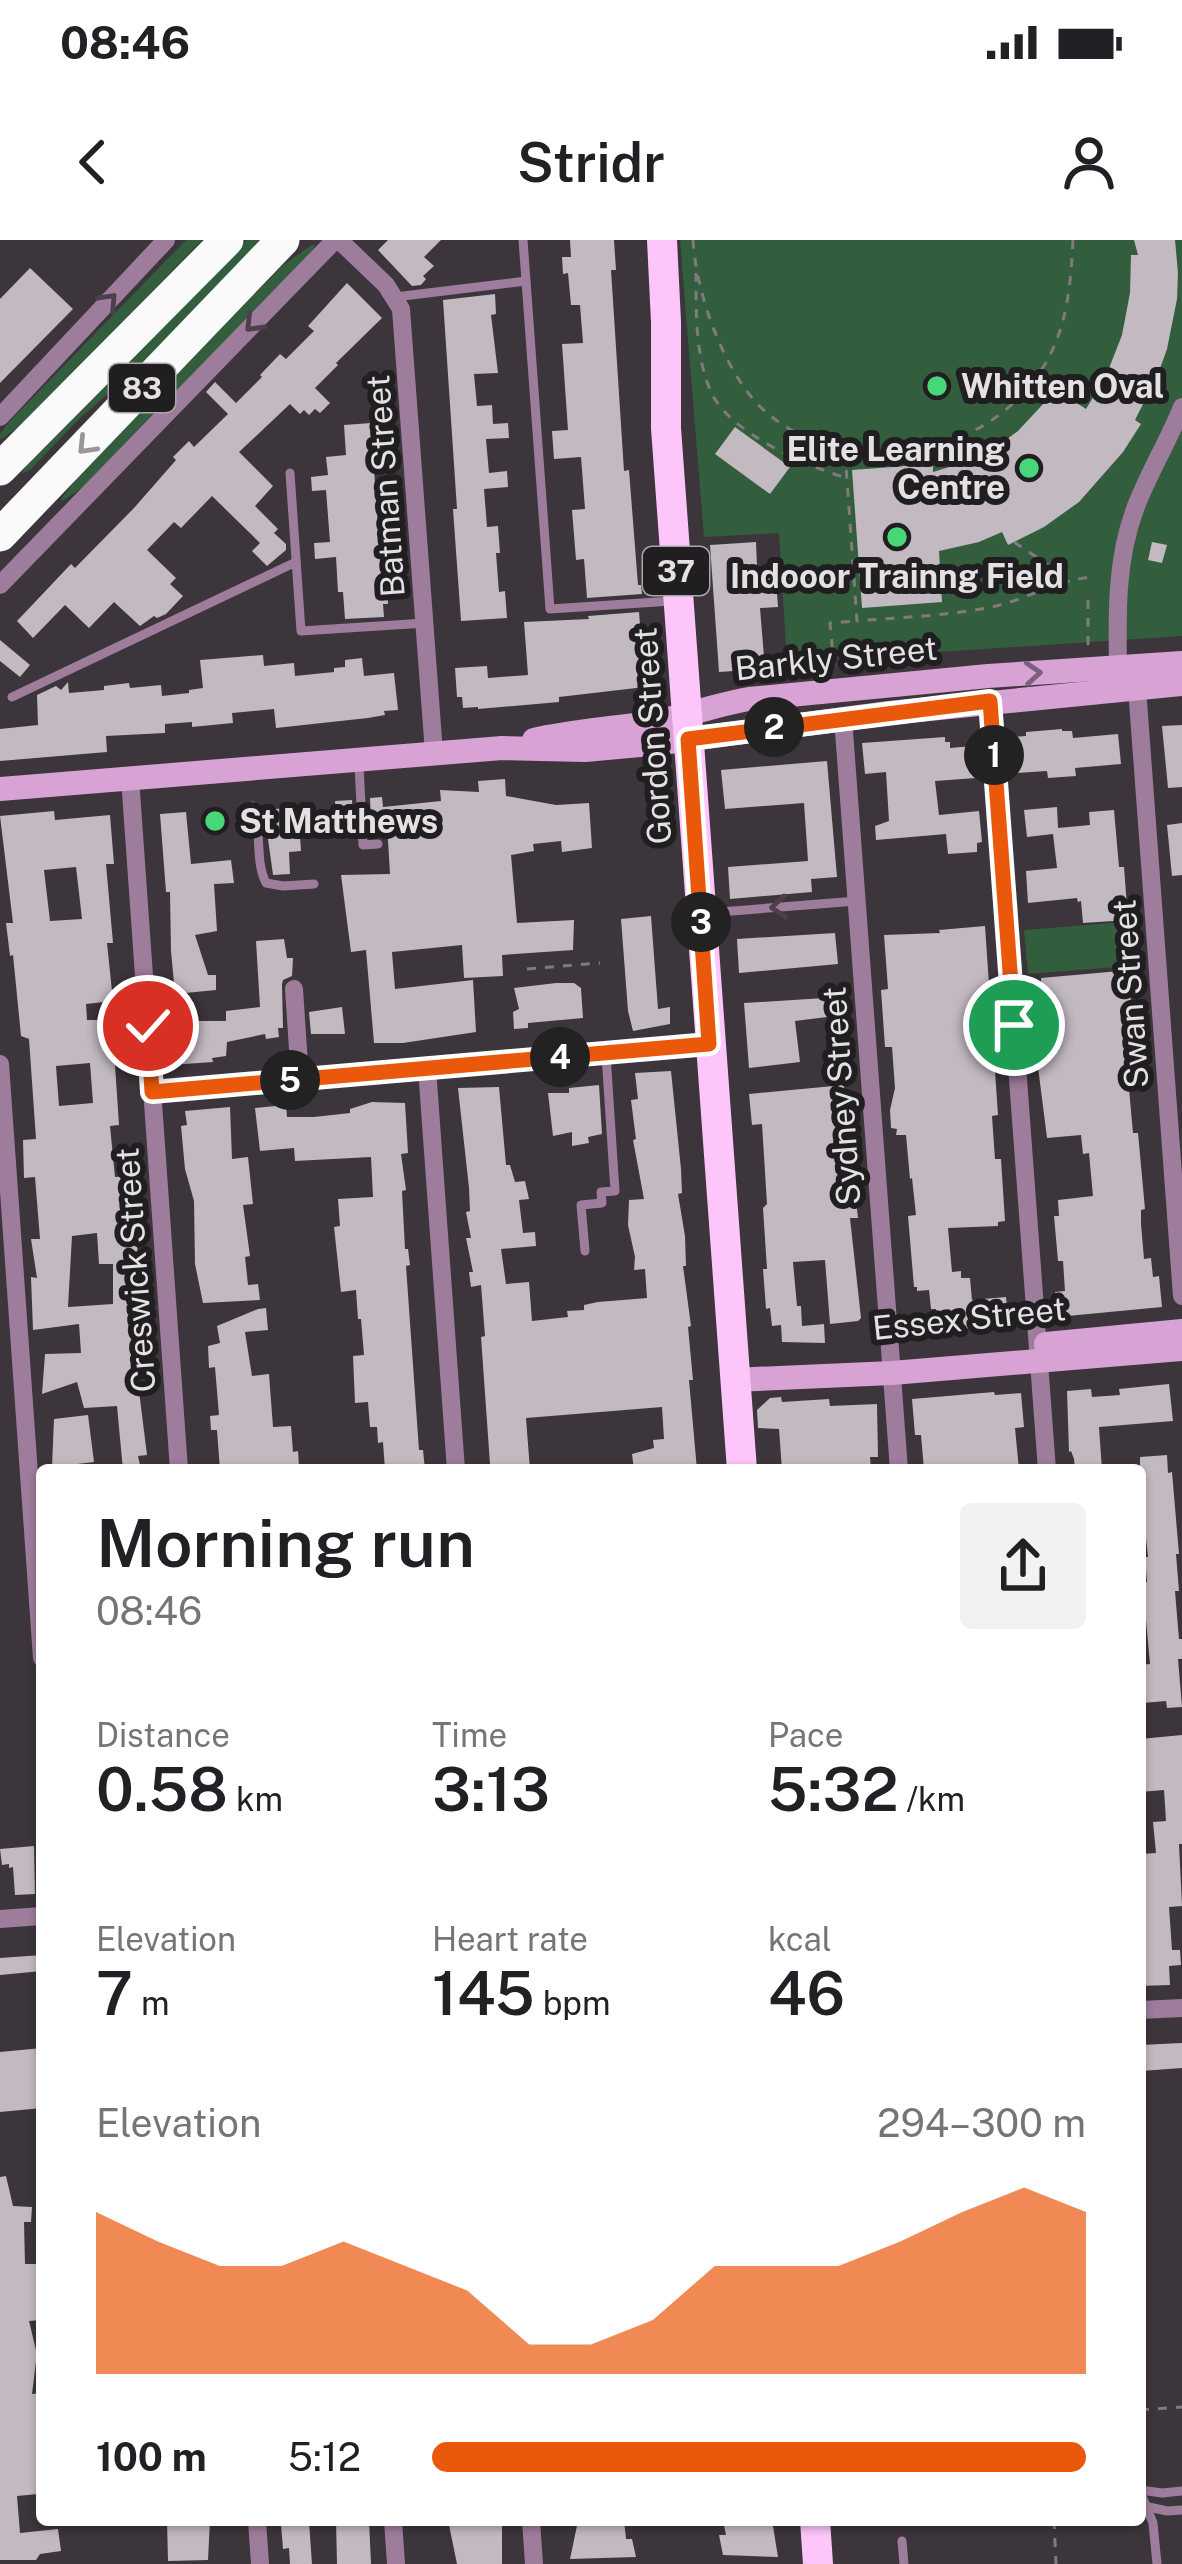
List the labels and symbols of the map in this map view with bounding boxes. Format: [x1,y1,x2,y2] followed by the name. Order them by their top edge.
[95,293,117,315] one-way arrow
[245,310,267,332] one-way arrow
[109,364,175,412] road number: 83
[961,367,1164,405] place label: Whitten Oval
[924,373,950,399] marker: Whitten Oval
[358,374,412,598] street label: Batman Street
[786,430,1005,506] place label: Elite Learning Centre
[78,432,100,453] one-way arrow
[1016,455,1042,481] marker: Elite Learning Centre
[884,524,910,550] marker: Indooor Trainng Field
[643,547,709,595] road number: 37
[730,557,1064,595] place label: Indooor Trainng Field
[625,626,679,846] street label: Gordon Street
[733,628,939,688] street label: Barkly Street
[1024,660,1043,686] one-way arrow
[744,697,804,757] pin: 2
[964,725,1024,785] pin: 1
[239,802,438,840] place label: St Matthews
[202,808,228,834] marker: St Matthews
[671,892,731,952] pin: 3
[769,894,788,920] one-way arrow
[1104,898,1156,1090] street label: Swan Street
[963,974,1065,1076] pin
[97,975,199,1077] pin
[814,985,868,1207] street label: Sydney Street
[530,1027,590,1087] pin: 4
[260,1050,320,1110] pin: 5
[107,1146,163,1394] street label: Creswick Street
[871,1289,1067,1347] street label: Essex Street

